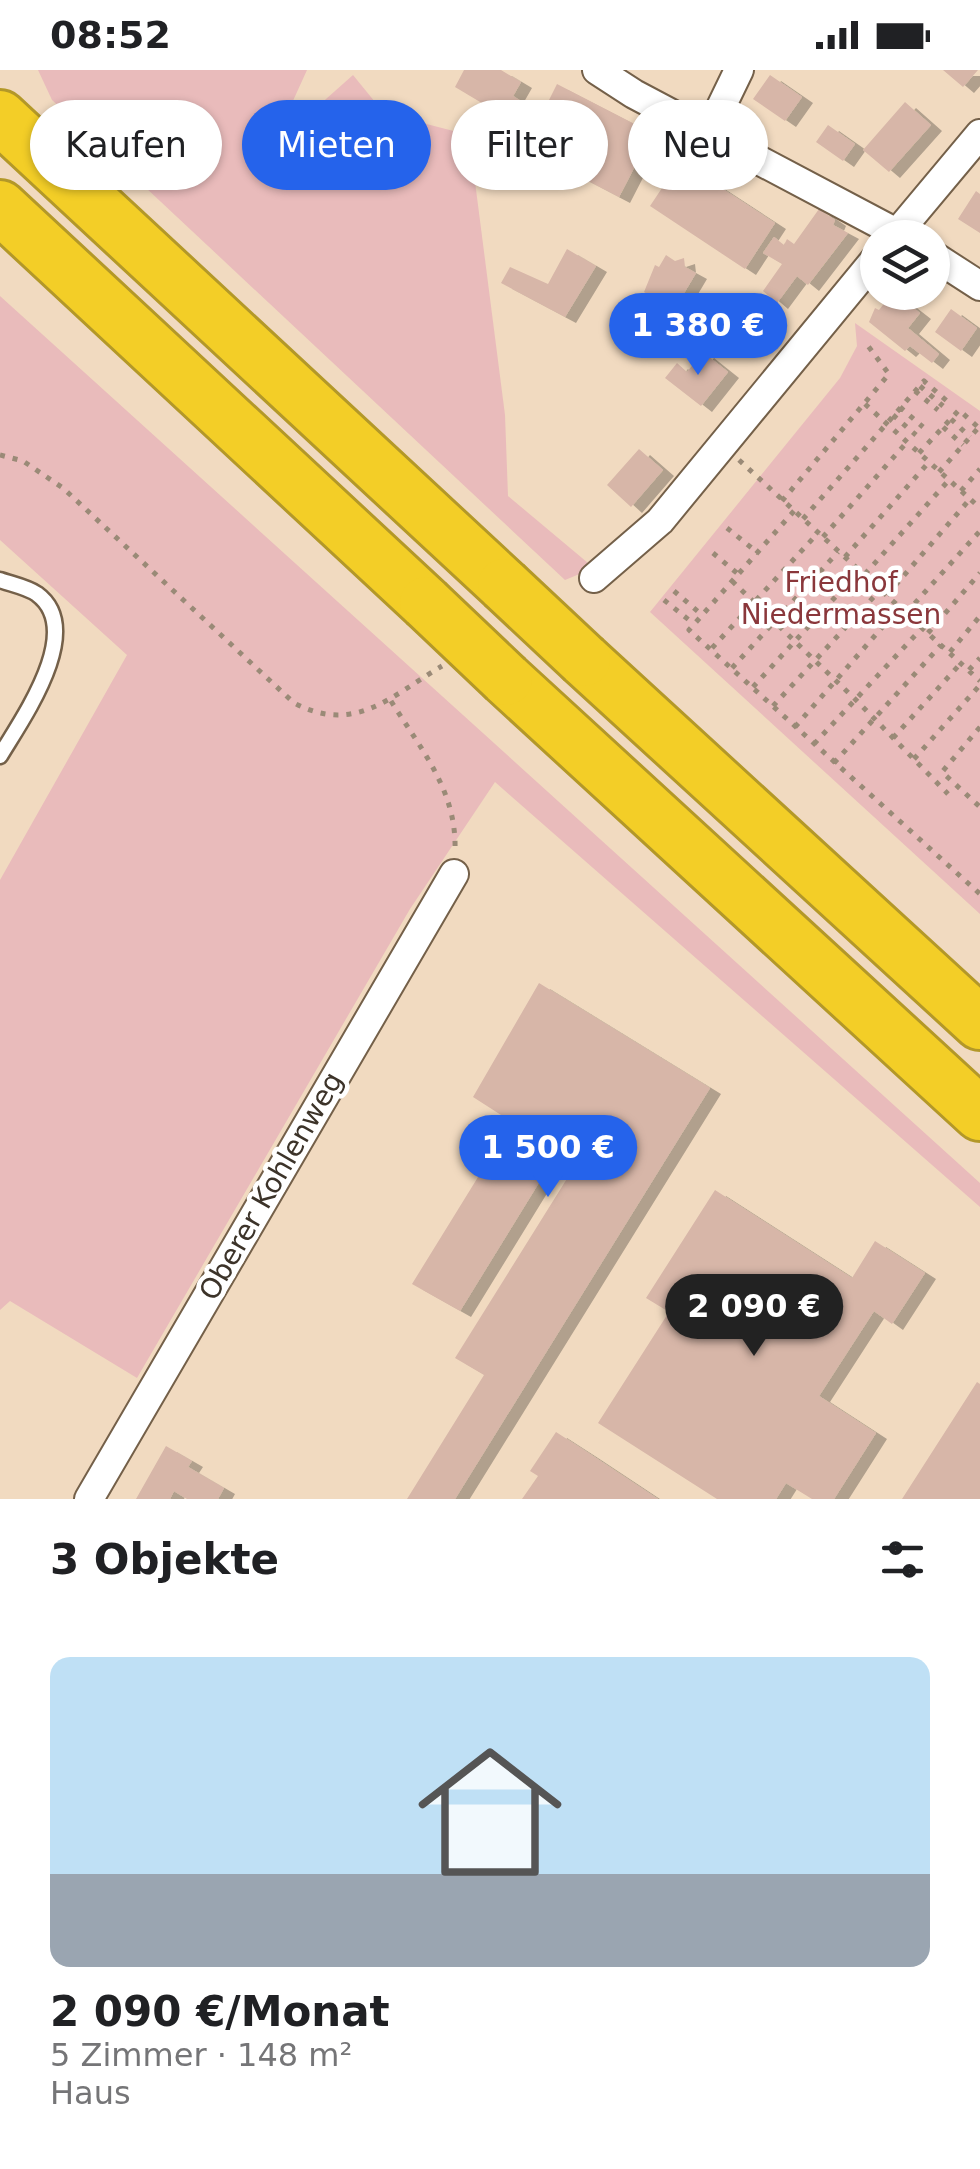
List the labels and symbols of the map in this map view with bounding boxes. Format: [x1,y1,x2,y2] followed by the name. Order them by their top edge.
[606,293,790,378] pin: 1 380 €
[741,566,941,631] park label: Friedhof Niedermassen
[192,1066,350,1306] street label: Oberer Kohlenweg
[456,1115,640,1200] pin: 1 500 €
[662,1274,846,1359] pin: 2 090 €

